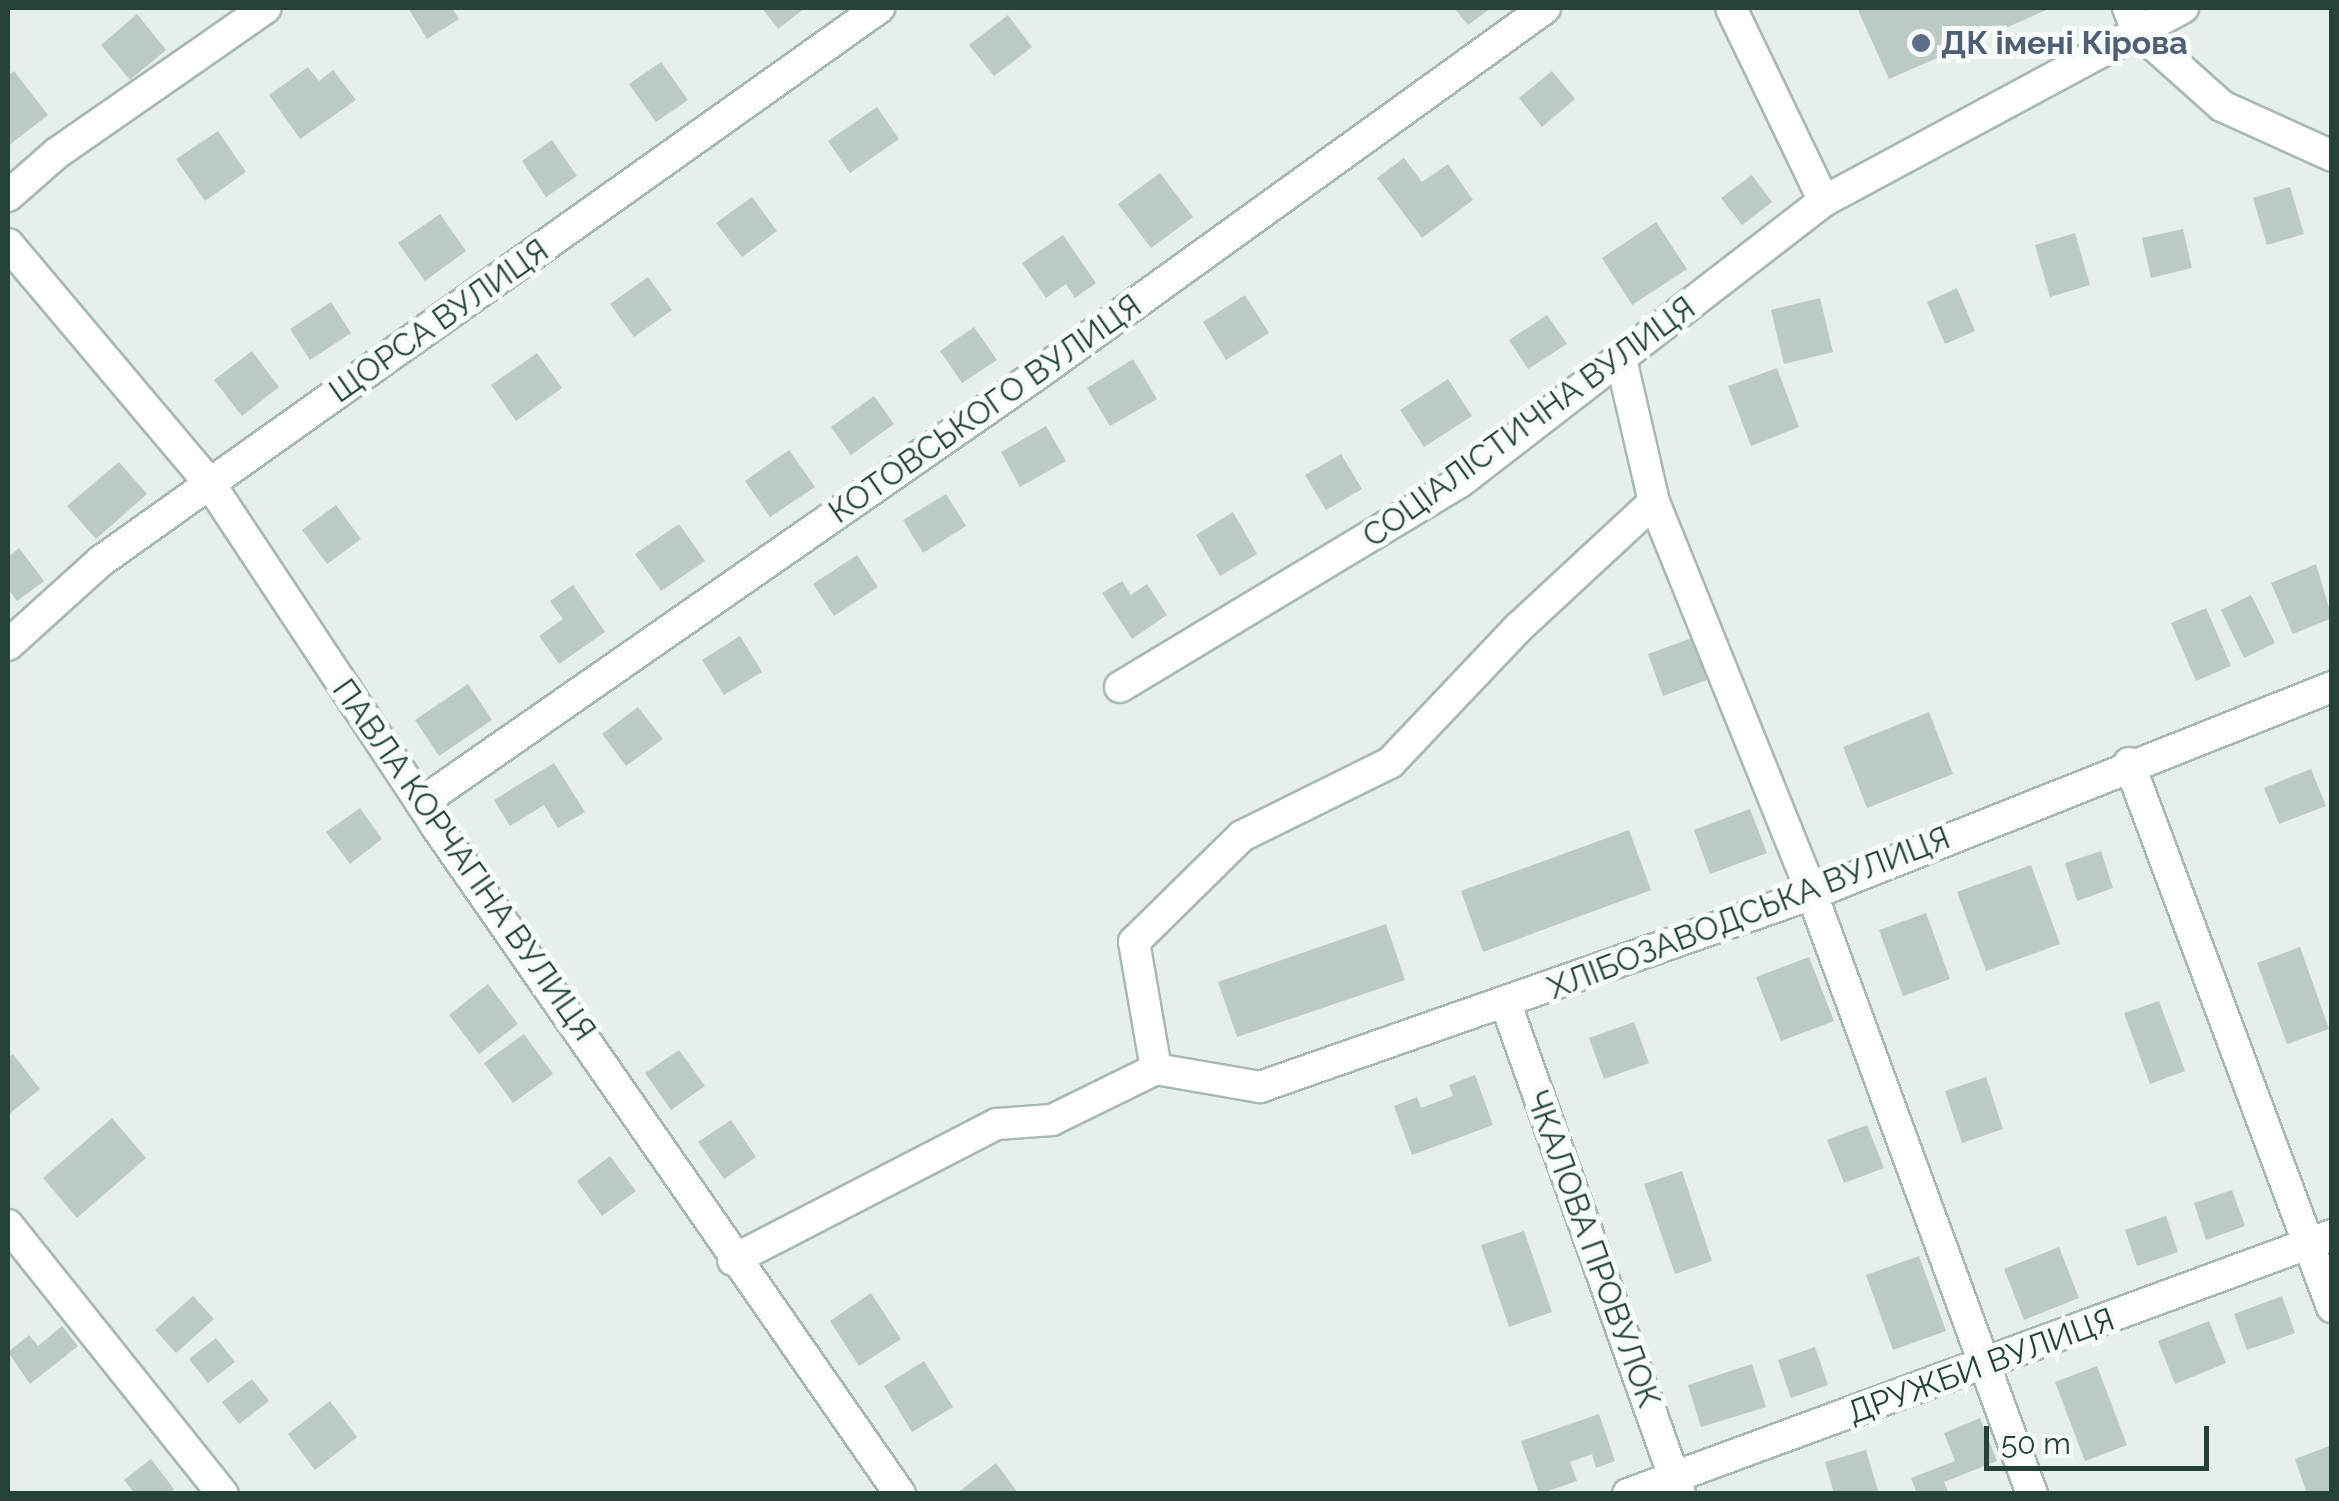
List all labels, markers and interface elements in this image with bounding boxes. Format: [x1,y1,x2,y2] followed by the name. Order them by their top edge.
[1941,24,2188,62] place label: ДК імені Кірова
[1910,32,1932,54] marker: ДК імені Кірова
[322,231,556,411] street label: ЩОРСА ВУЛИЦЯ
[822,287,1148,531] street label: КОТОВСЬКОГО ВУЛИЦЯ
[1355,288,1703,556] street label: СОЦІАЛІСТИЧНА ВУЛИЦЯ
[324,671,604,1049] street label: ПАВЛА КОРЧАГІНА ВУЛИЦЯ
[1542,818,1956,1008] street label: ХЛІБОЗАВОДСЬКА ВУЛИЦЯ
[1518,1085,1668,1413] street label: ЧКАЛОВА ПРОВУЛОК
[1842,1300,2120,1432] street label: ДРУЖБИ ВУЛИЦЯ
[1989,1406,2214,1468] scale bar
[2001,1426,2071,1461] text: 50 m

